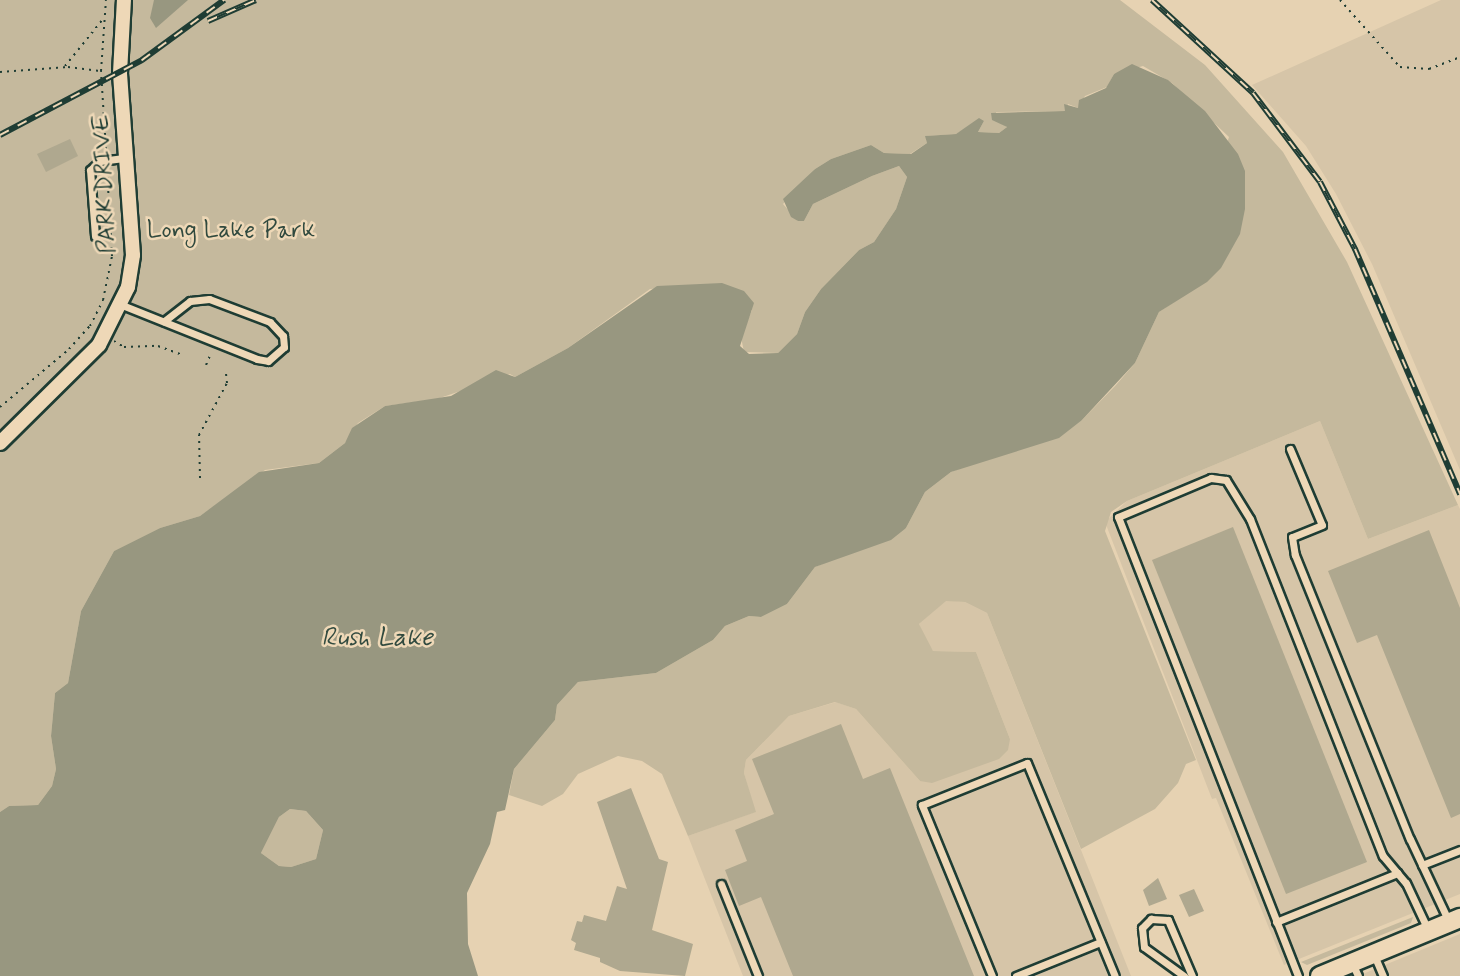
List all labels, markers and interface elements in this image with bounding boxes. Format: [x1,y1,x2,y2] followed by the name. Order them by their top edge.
[87,114,123,254] street label: PARK DRIVE
[150,217,312,245] park label: Long Lake Park
[321,623,433,655] water label: Rush Lake

